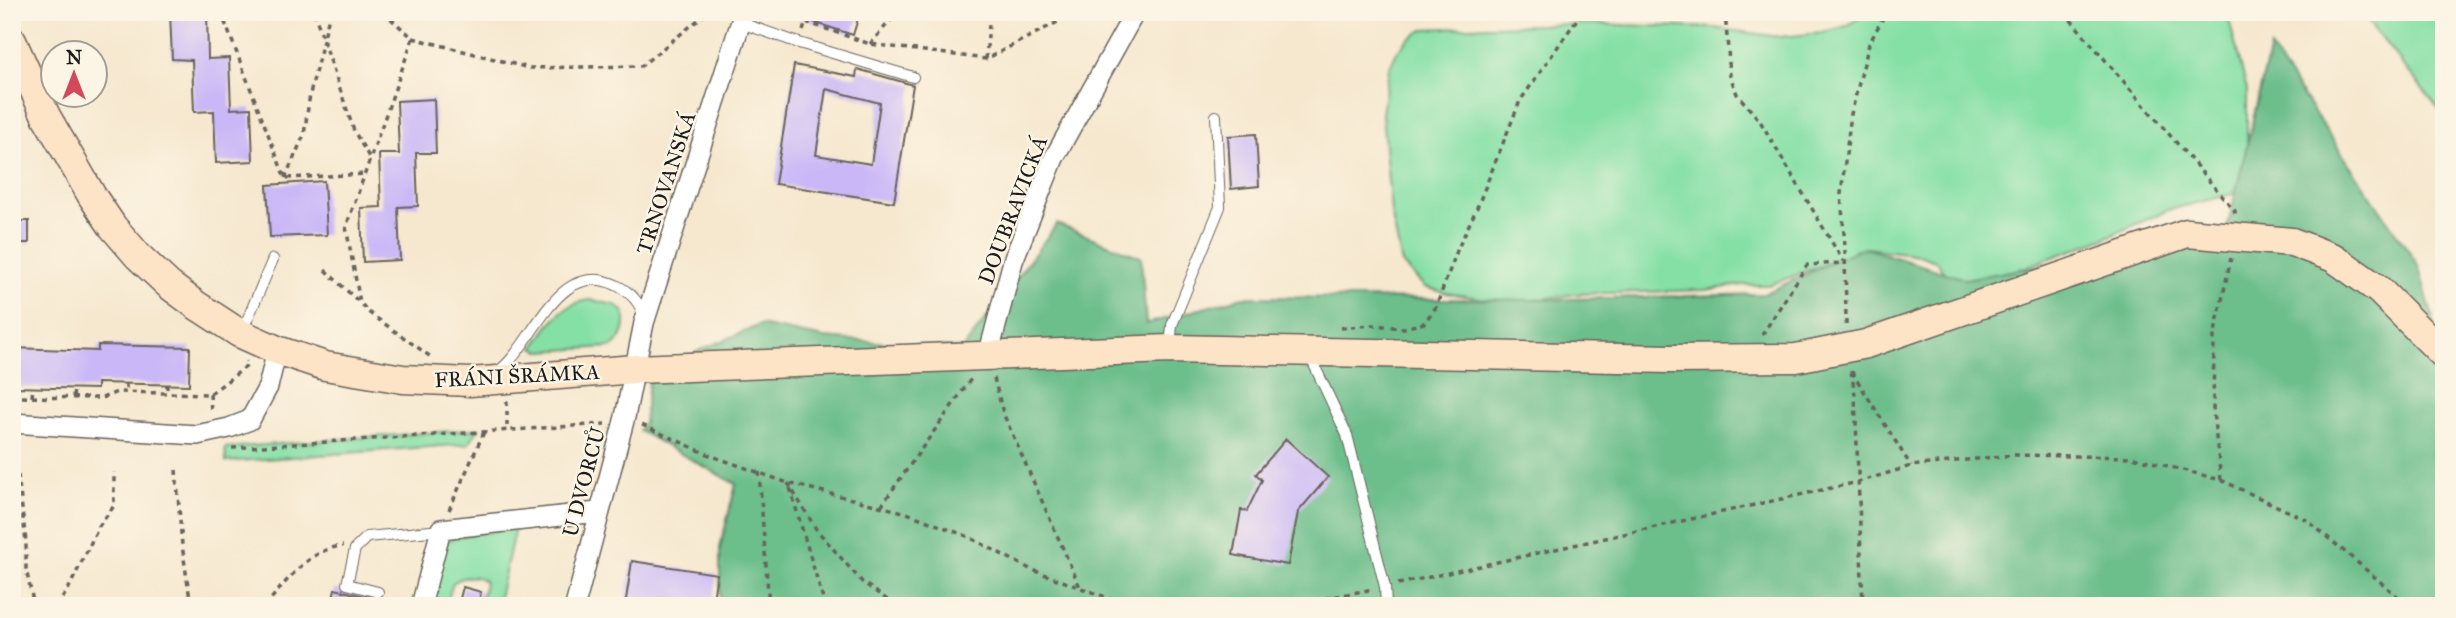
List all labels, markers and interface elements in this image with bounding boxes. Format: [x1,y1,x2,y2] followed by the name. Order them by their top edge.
[38,38,108,108] north arrow
[66,46,82,69] text: N
[631,108,701,258] street label: TRNOVANSKÁ
[973,132,1053,288] street label: DOUBRAVICKÁ
[434,359,600,393] street label: FRÁNI ŠRÁMKA
[556,424,611,540] street label: U DVORCŮ

